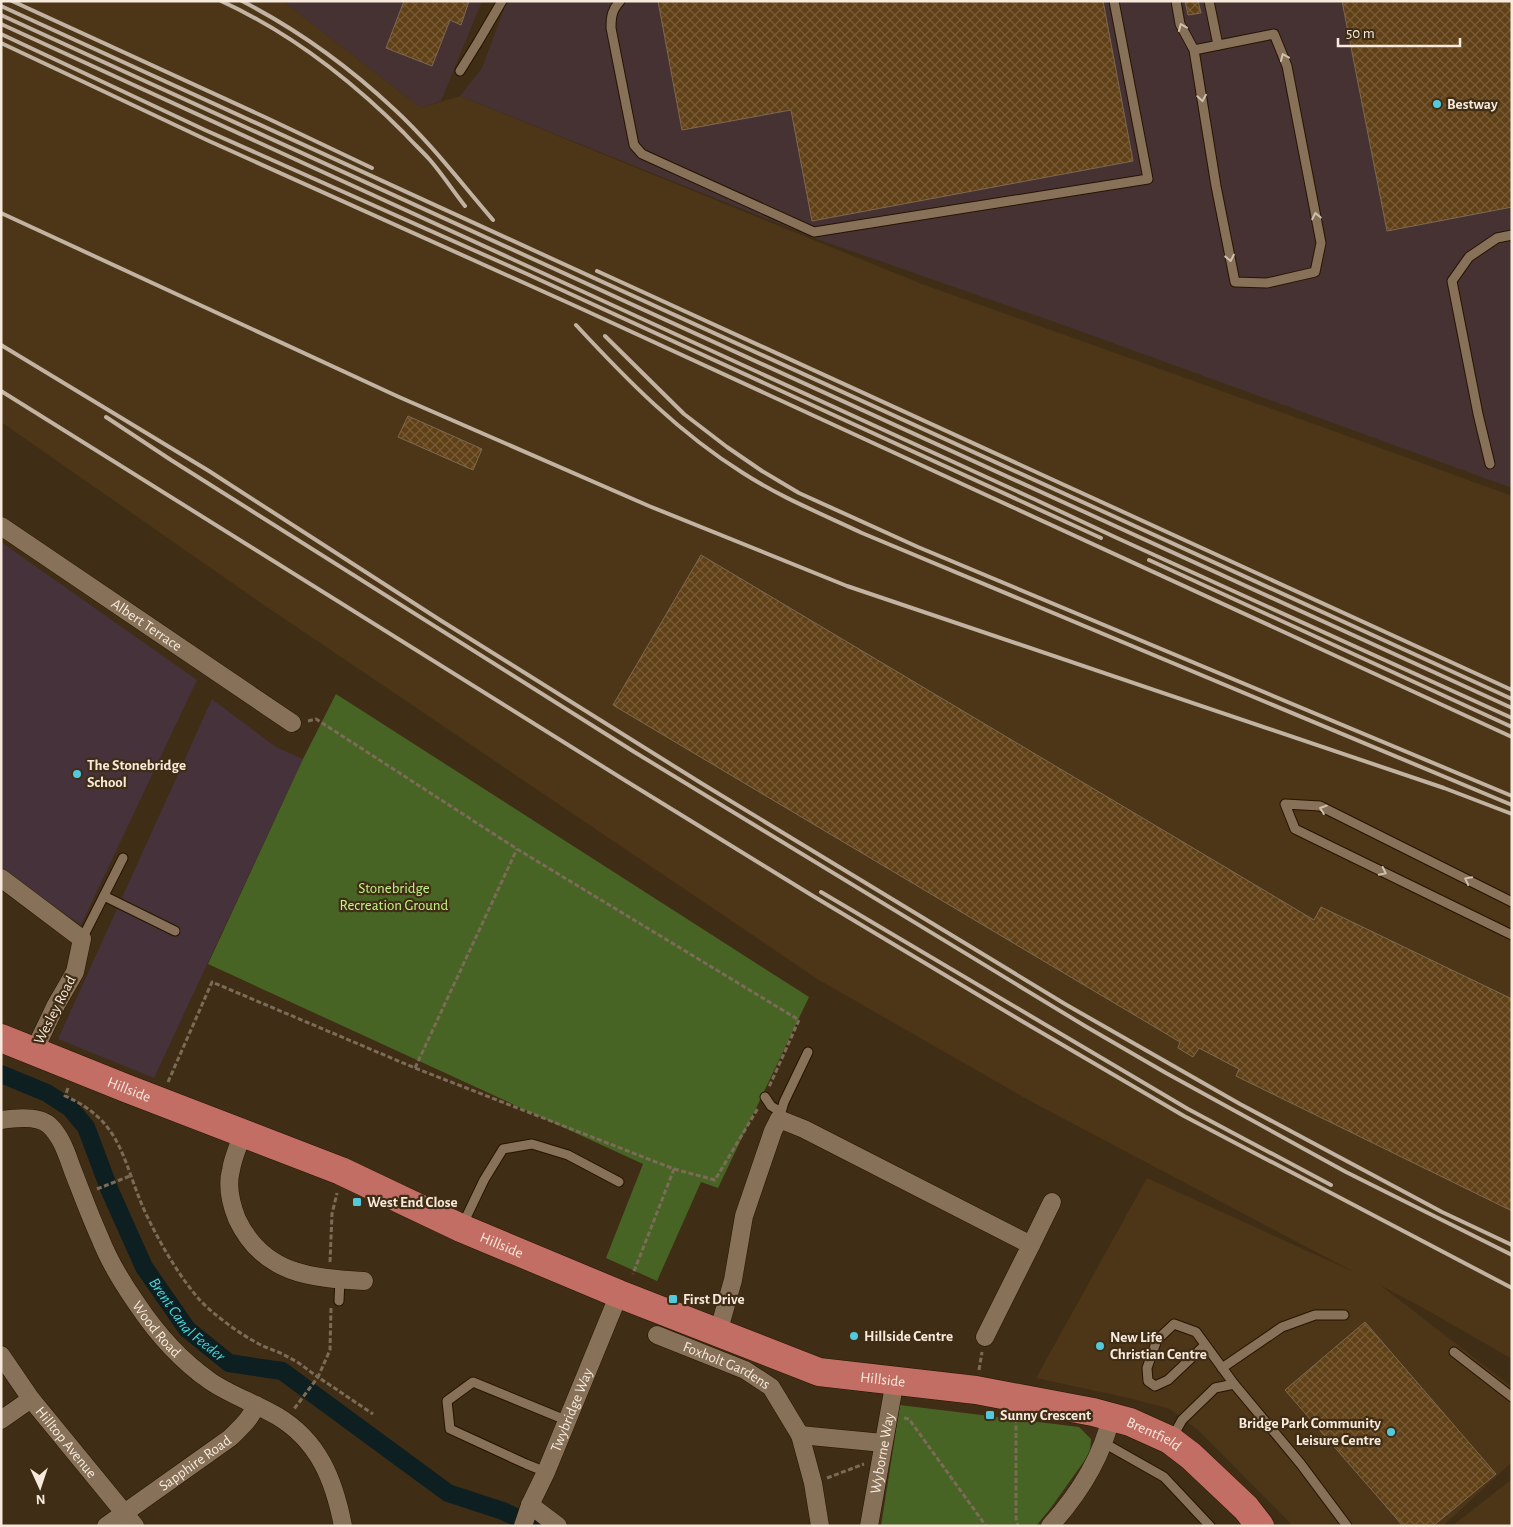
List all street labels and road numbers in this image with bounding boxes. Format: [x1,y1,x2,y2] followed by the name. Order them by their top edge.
[109,596,185,654] street label: Albert Terrace
[31,973,79,1047] street label: Wesley Road
[105,1074,153,1105] street label: Hillside
[478,1229,525,1261] street label: Hillside
[130,1298,184,1360] street label: Wood Road
[681,1339,773,1392] street label: Foxholt Gardens
[548,1365,596,1454] street label: Twybridge Way
[859,1369,906,1389] street label: Hillside
[33,1404,100,1481] street label: Hilltop Avenue
[867,1411,897,1495] street label: Wyborne Way
[1124,1414,1185,1454] street label: Brentfield
[156,1432,234,1494] street label: Sapphire Road

